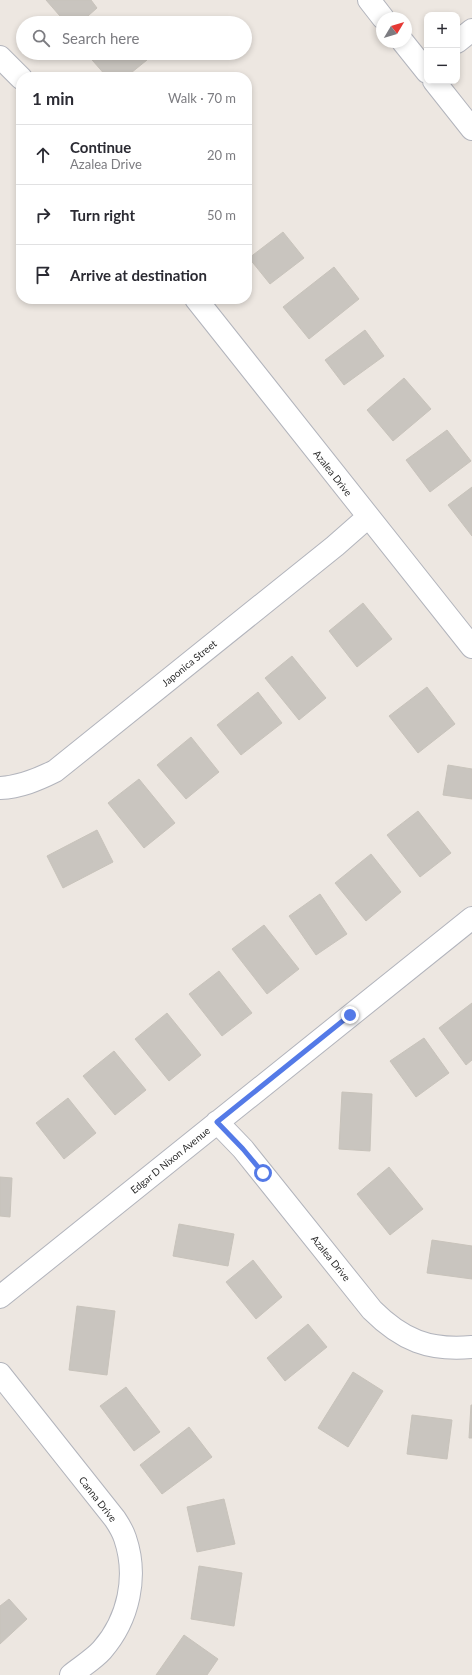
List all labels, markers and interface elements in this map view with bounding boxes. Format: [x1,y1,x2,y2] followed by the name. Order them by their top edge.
[376,12,412,48] north arrow
[424,12,460,84] map controls
[424,12,460,48] button: +
[16,16,252,60] search box
[30,27,52,49] icon: search
[62,29,139,47] text: Search here
[424,48,460,84] button: −
[32,88,74,109] text: 1 min
[168,90,236,106] text: Walk · 70 m
[70,138,131,156] text: Continue
[32,144,54,166] icon: ahead
[207,147,236,163] text: 20 m
[70,156,142,172] text: Azalea Drive
[32,204,54,226] icon: right
[70,206,135,224] text: Turn right
[207,207,236,223] text: 50 m
[32,264,54,286] icon: arrive
[70,266,207,284] text: Arrive at destination
[311,448,355,498] street label: Azalea Drive
[159,637,219,689] street label: Japonica Street
[341,1006,359,1024] route end
[128,1124,212,1196] street label: Edgar D Nixon Avenue
[254,1164,272,1182] route start
[309,1233,353,1283] street label: Azalea Drive
[77,1474,119,1524] street label: Canna Drive

